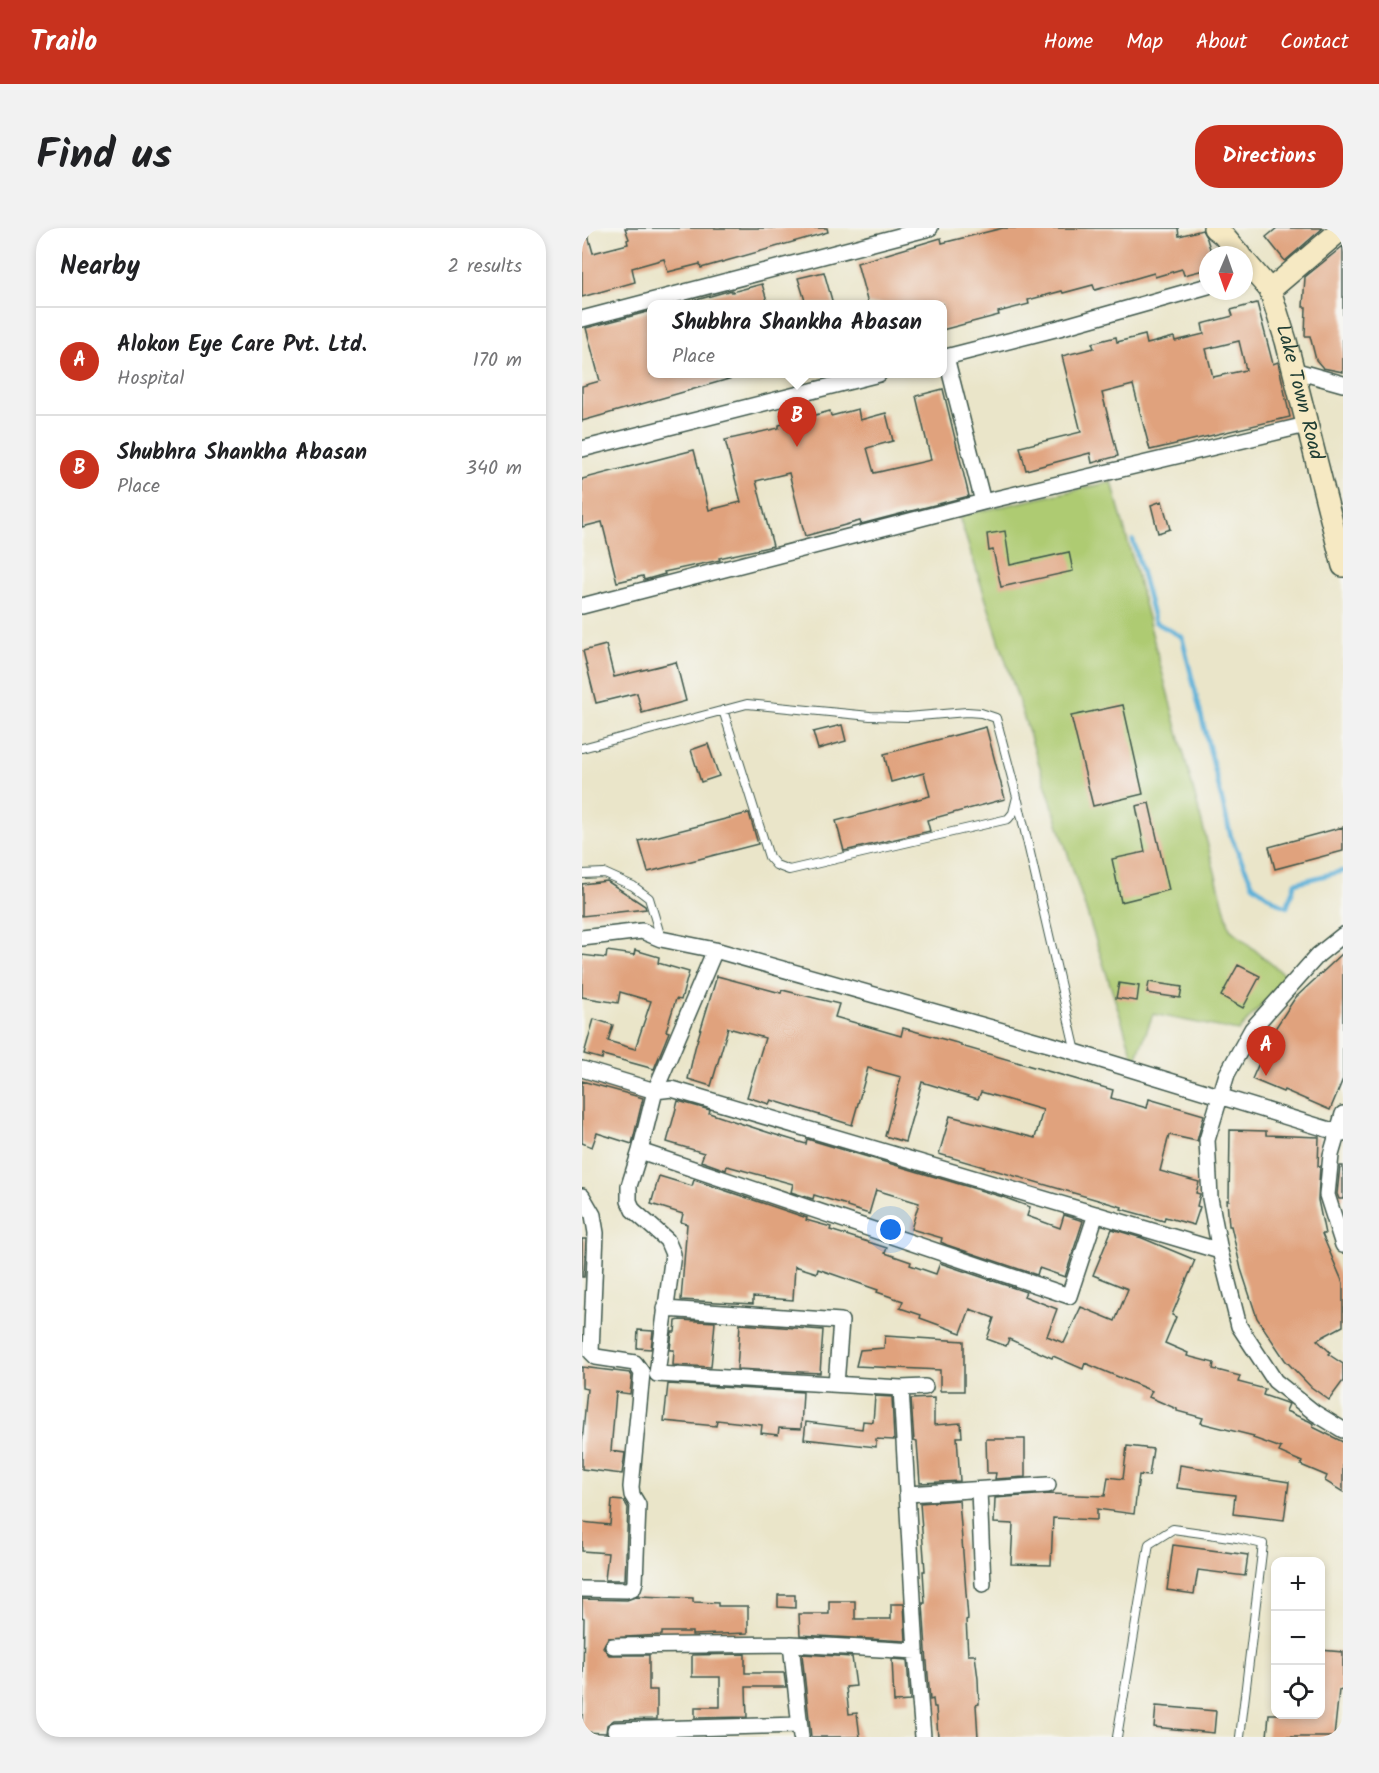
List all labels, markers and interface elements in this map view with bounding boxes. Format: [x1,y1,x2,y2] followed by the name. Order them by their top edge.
[30,20,97,65] text: Trailo
[1044,26,1093,59] text: Home
[1126,26,1163,59] text: Map
[1196,26,1247,59] text: About
[1280,26,1349,59] text: Contact
[36,123,172,190] text: Find us
[1195,125,1343,188] button: Directions
[60,246,140,288] text: Nearby
[1199,246,1253,300] north arrow
[447,251,522,283] text: 2 results
[647,300,947,378] popup
[672,306,922,341] text: Shubhra Shankha Abasan
[1266,320,1332,464] street label: Lake Town Road
[117,328,367,363] text: Alokon Eye Care Pvt. Ltd.
[672,341,715,373] text: Place
[73,345,86,377] text: A
[473,345,522,377] text: 170 m
[117,363,184,395] text: Hospital
[778,398,816,447] pin: B
[117,436,367,471] text: Shubhra Shankha Abasan
[73,453,86,485] text: B
[466,453,522,485] text: 340 m
[117,471,160,503] text: Place
[1246,1026,1286,1076] pin: A
[876,1215,905,1244] your location
[1271,1557,1325,1719] map controls
[1271,1557,1325,1611] button: +
[1271,1611,1325,1665] button: −
[1271,1665,1325,1719] button: locate

